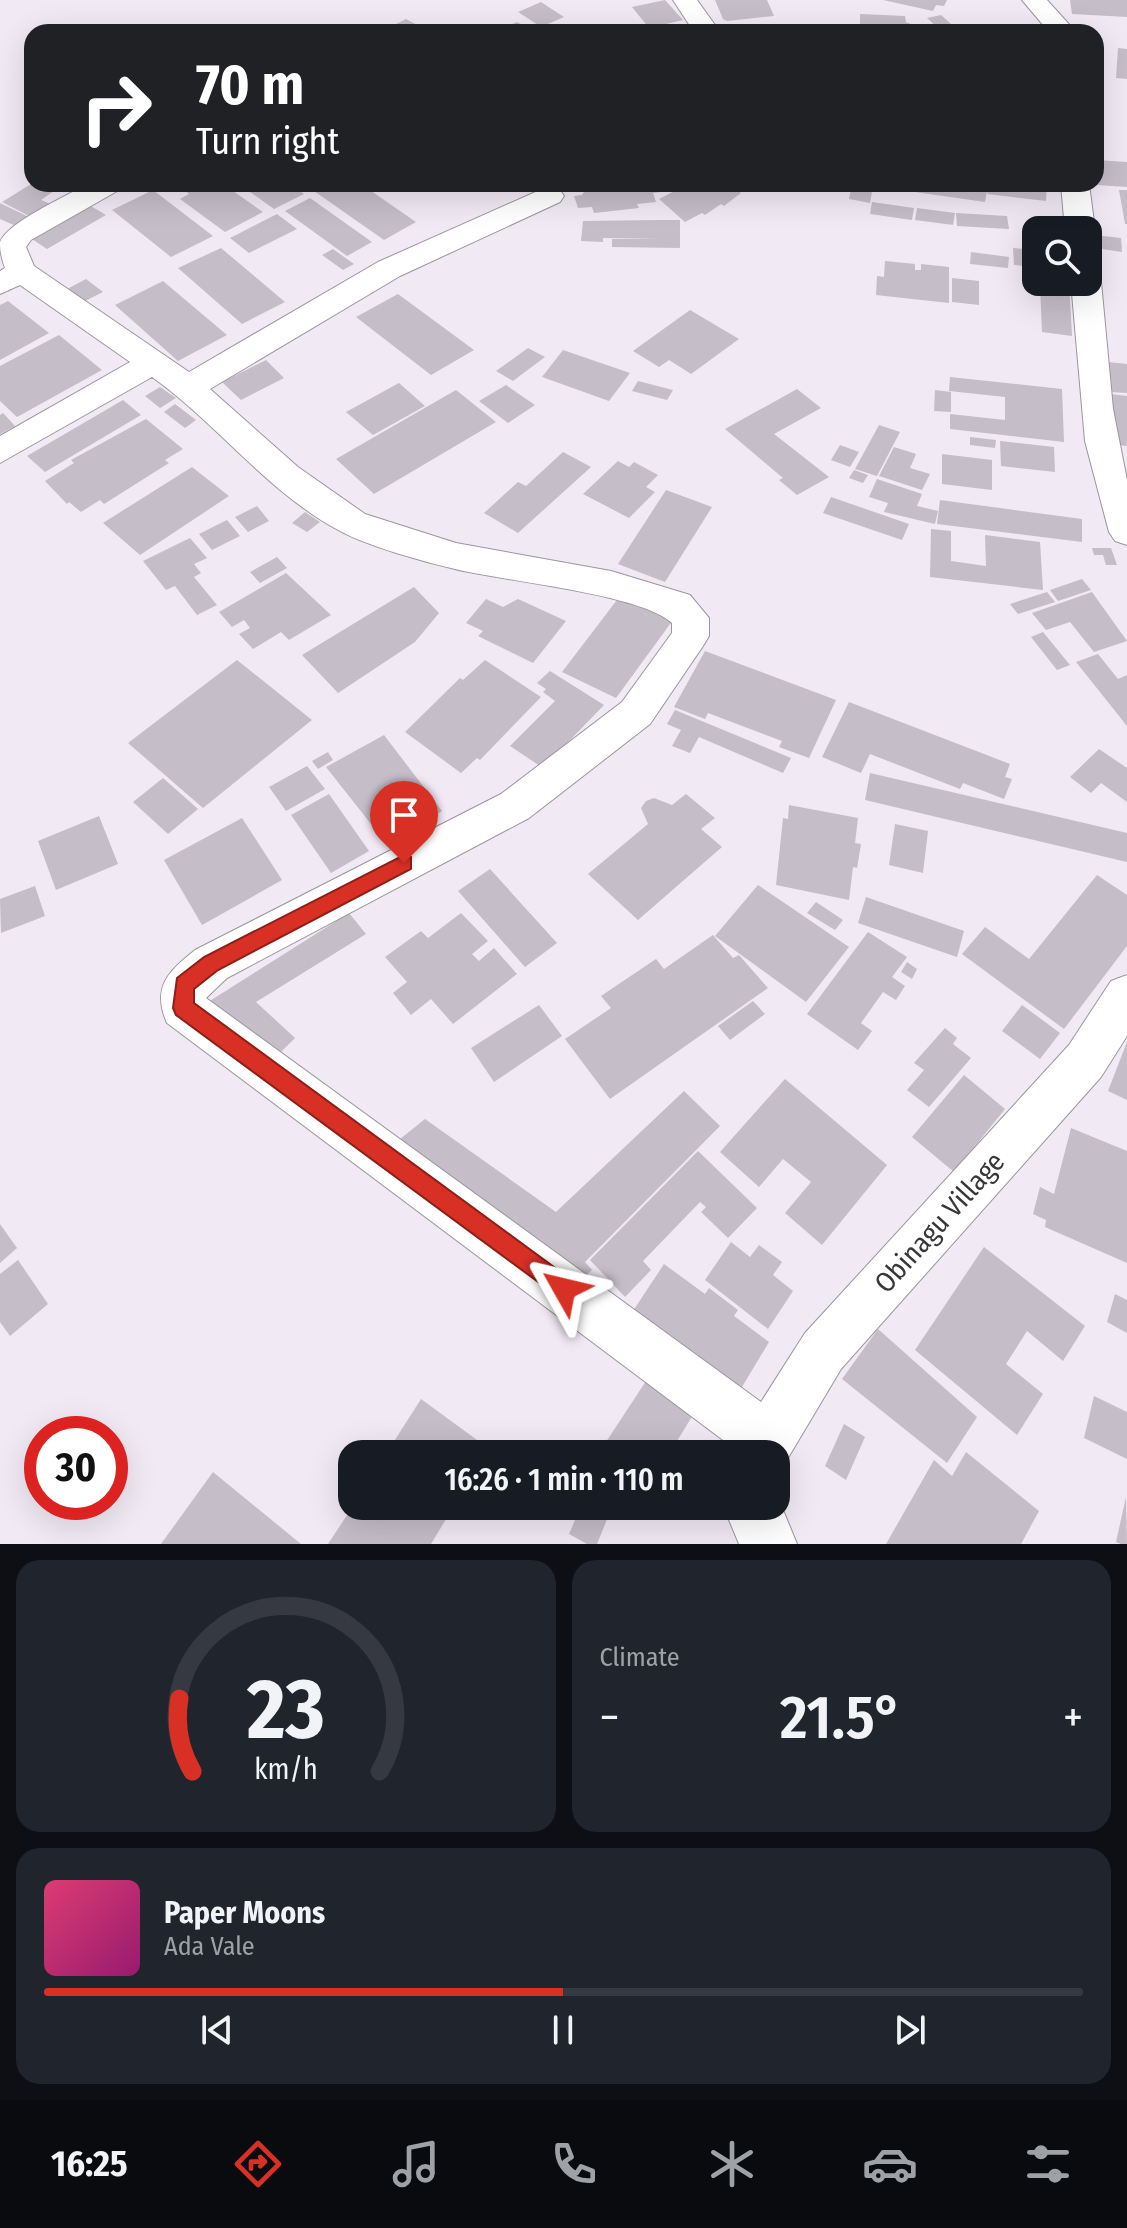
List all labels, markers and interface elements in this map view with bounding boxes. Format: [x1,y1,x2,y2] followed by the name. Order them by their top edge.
[196,52,304,119] text: 70 m
[64,56,168,160] icon: right
[196,120,339,164] text: Turn right
[1022,216,1102,296] map controls
[1022,216,1102,296] button: search
[370,781,438,863] pin
[382,793,426,837] icon: arrive
[868,1145,1011,1299] street label: Obinagu Village
[522,1247,606,1331] position arrow
[24,1416,128,1520] speed limit sign: 30
[445,1462,683,1498] text: 16:26 · 1 min · 110 m
[600,1642,680,1673] text: Climate
[246,1660,325,1760] text: 23
[780,1682,902,1754] text: 21.5°
[600,1691,619,1744] text: −
[1063,1691,1083,1744] text: +
[254,1752,318,1787] text: km/h
[164,1895,325,1931] text: Paper Moons
[164,1931,255,1962] text: Ada Vale
[195,2008,239,2052] icon: previous
[541,2008,585,2052] icon: pause
[888,2008,932,2052] icon: next
[230,2136,286,2192] icon: directions
[388,2136,444,2192] icon: music
[546,2136,602,2192] icon: phone
[704,2136,760,2192] icon: climate
[862,2136,918,2192] icon: car
[1020,2136,1076,2192] icon: filters
[51,2142,128,2186] text: 16:25

